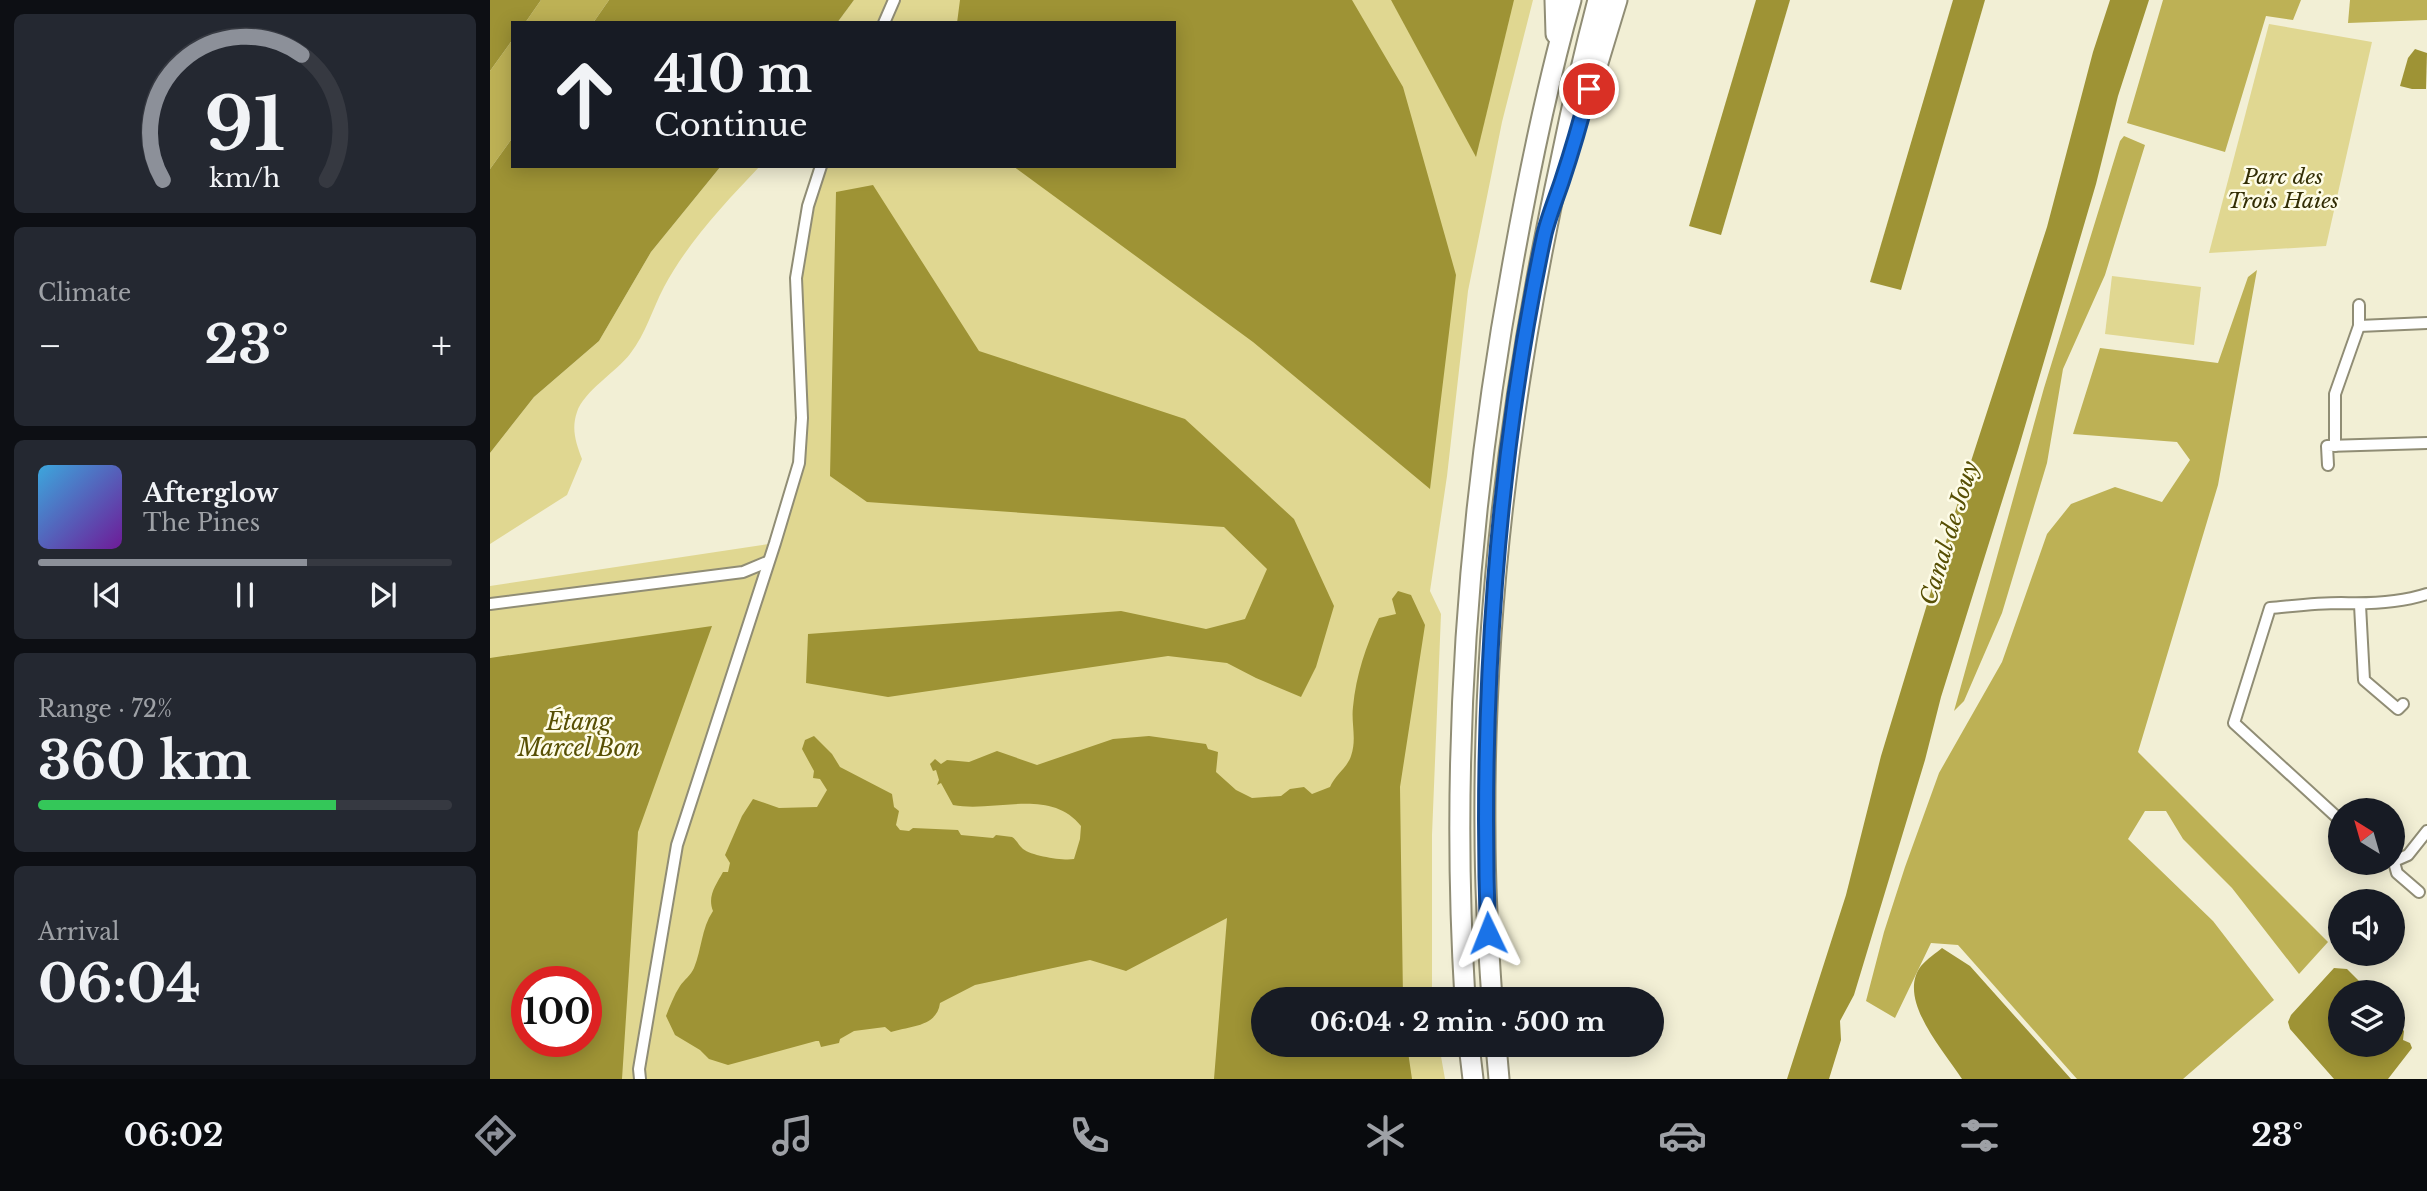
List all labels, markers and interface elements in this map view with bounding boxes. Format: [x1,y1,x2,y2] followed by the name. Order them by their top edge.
[654,44,812,105] text: 410 m
[539,49,630,140] icon: ahead
[1559,59,1619,119] pin
[1570,70,1608,108] icon: arrive
[205,79,285,170] text: 91
[654,105,807,145] text: Continue
[210,162,280,193] text: km/h
[2227,164,2339,214] park label: Parc des Trois Haies
[38,279,131,307] text: Climate
[204,313,289,377] text: 23°
[38,322,62,369] text: −
[431,322,452,369] text: +
[1914,458,1984,608] water label: Canal de Jouy
[143,477,279,509] text: Afterglow
[143,509,260,537] text: The Pines
[88,576,126,614] icon: previous
[226,576,264,614] icon: pause
[364,576,402,614] icon: next
[38,695,172,723] text: Range · 72%
[517,707,640,762] water label: Étang Marcel Bon
[38,729,251,793] text: 360 km
[2328,798,2404,875] north arrow
[2328,798,2405,1057] map controls
[2328,889,2405,966] button: sound
[1451,896,1525,970] position arrow
[38,918,119,946] text: Arrival
[38,952,201,1016] text: 06:04
[511,966,602,1057] speed limit sign: 100
[2328,980,2405,1057] button: layers
[1310,1006,1605,1038] text: 06:04 · 2 min · 500 m
[471,1111,520,1160] icon: directions
[768,1111,817,1160] icon: music
[1065,1111,1114,1160] icon: phone
[1361,1111,1410,1160] icon: climate
[1658,1111,1707,1160] icon: car
[1955,1111,2004,1160] icon: filters
[124,1115,224,1155] text: 06:02
[2251,1115,2303,1155] text: 23°

